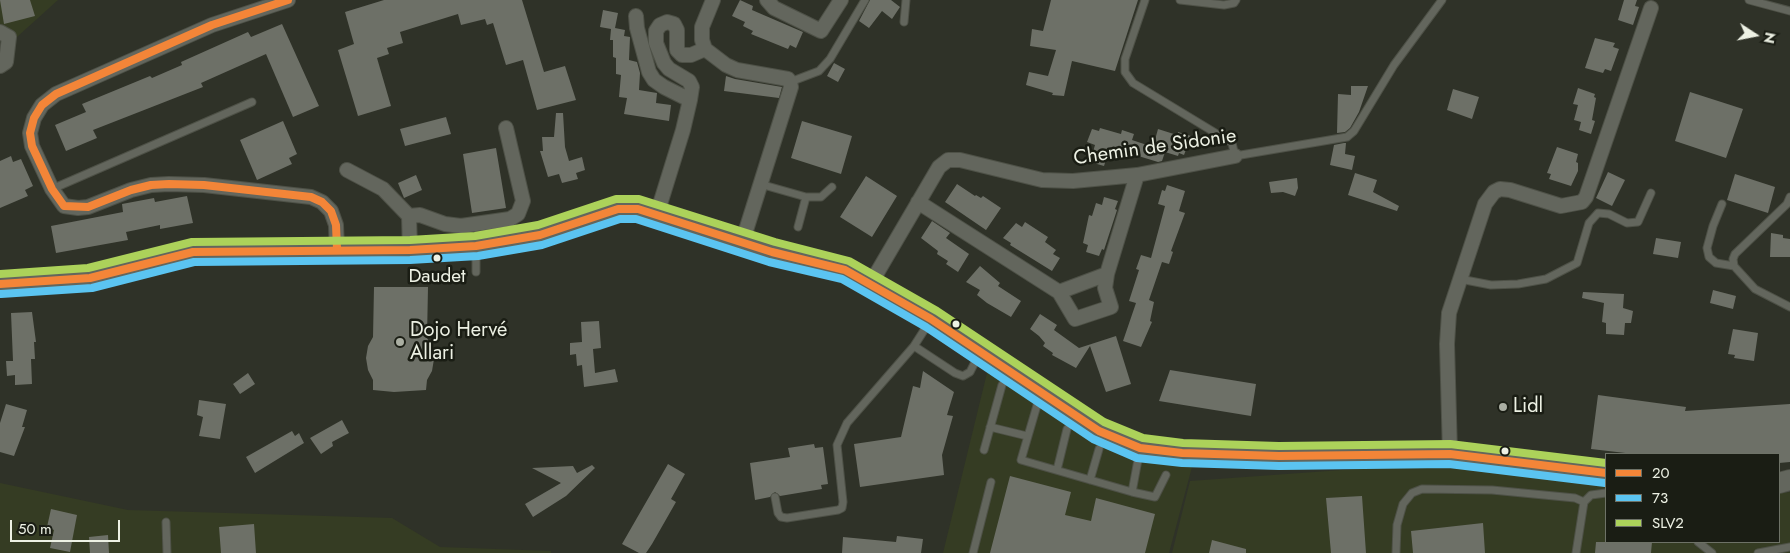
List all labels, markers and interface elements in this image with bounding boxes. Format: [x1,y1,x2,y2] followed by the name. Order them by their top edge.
[1730,10,1780,60] north arrow
[1759,30,1781,45] text: N
[1072,125,1238,171] street label: Chemin de Sidonie
[432,253,442,263] marker: Daudet
[408,266,466,288] place label: Daudet
[410,319,507,366] place label: Dojo Hervé Allari
[951,319,961,329] unlabelled marker
[394,336,406,348] marker: Dojo Hervé Allari
[1513,395,1543,419] place label: Lidl
[1497,401,1509,413] marker: Lidl
[1500,446,1510,456] unlabelled marker
[1605,453,1780,543] legend
[1652,462,1670,484] text: 20
[1652,487,1668,509] text: 73
[12,510,122,542] scale bar
[1652,512,1684,534] text: SLV2
[18,518,52,540] text: 50 m

